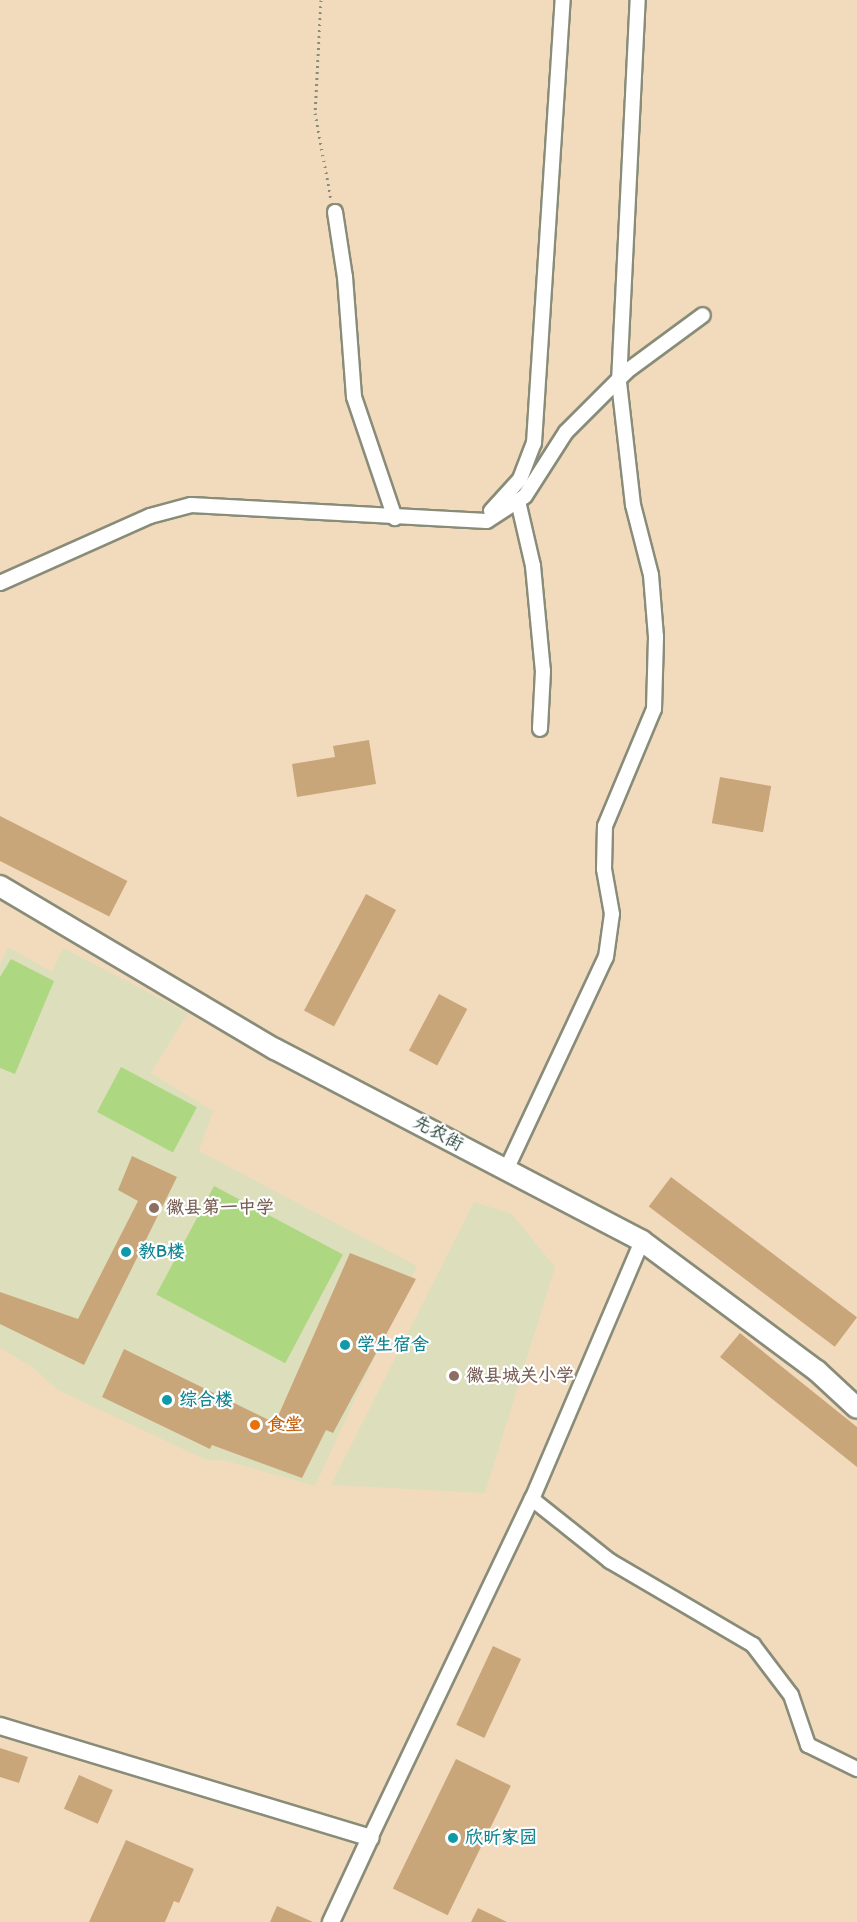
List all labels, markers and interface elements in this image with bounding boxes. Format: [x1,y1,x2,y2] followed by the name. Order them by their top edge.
[409,1112,467,1156] street label: 先农街
[166,1197,274,1219] place label: 徽县第一中学
[147,1201,161,1215] marker: 徽县第一中学
[138,1241,185,1263] place label: 教B楼
[119,1245,133,1259] marker: 教B楼
[357,1334,429,1356] place label: 学生宿舍
[338,1338,352,1352] marker: 学生宿舍
[466,1365,574,1387] place label: 徽县城关小学
[447,1369,461,1383] marker: 徽县城关小学
[179,1389,233,1411] place label: 综合楼
[160,1393,174,1407] marker: 综合楼
[267,1414,303,1436] place label: 食堂
[248,1418,262,1432] marker: 食堂
[465,1827,537,1849] place label: 欣昕家园
[446,1831,460,1845] marker: 欣昕家园

